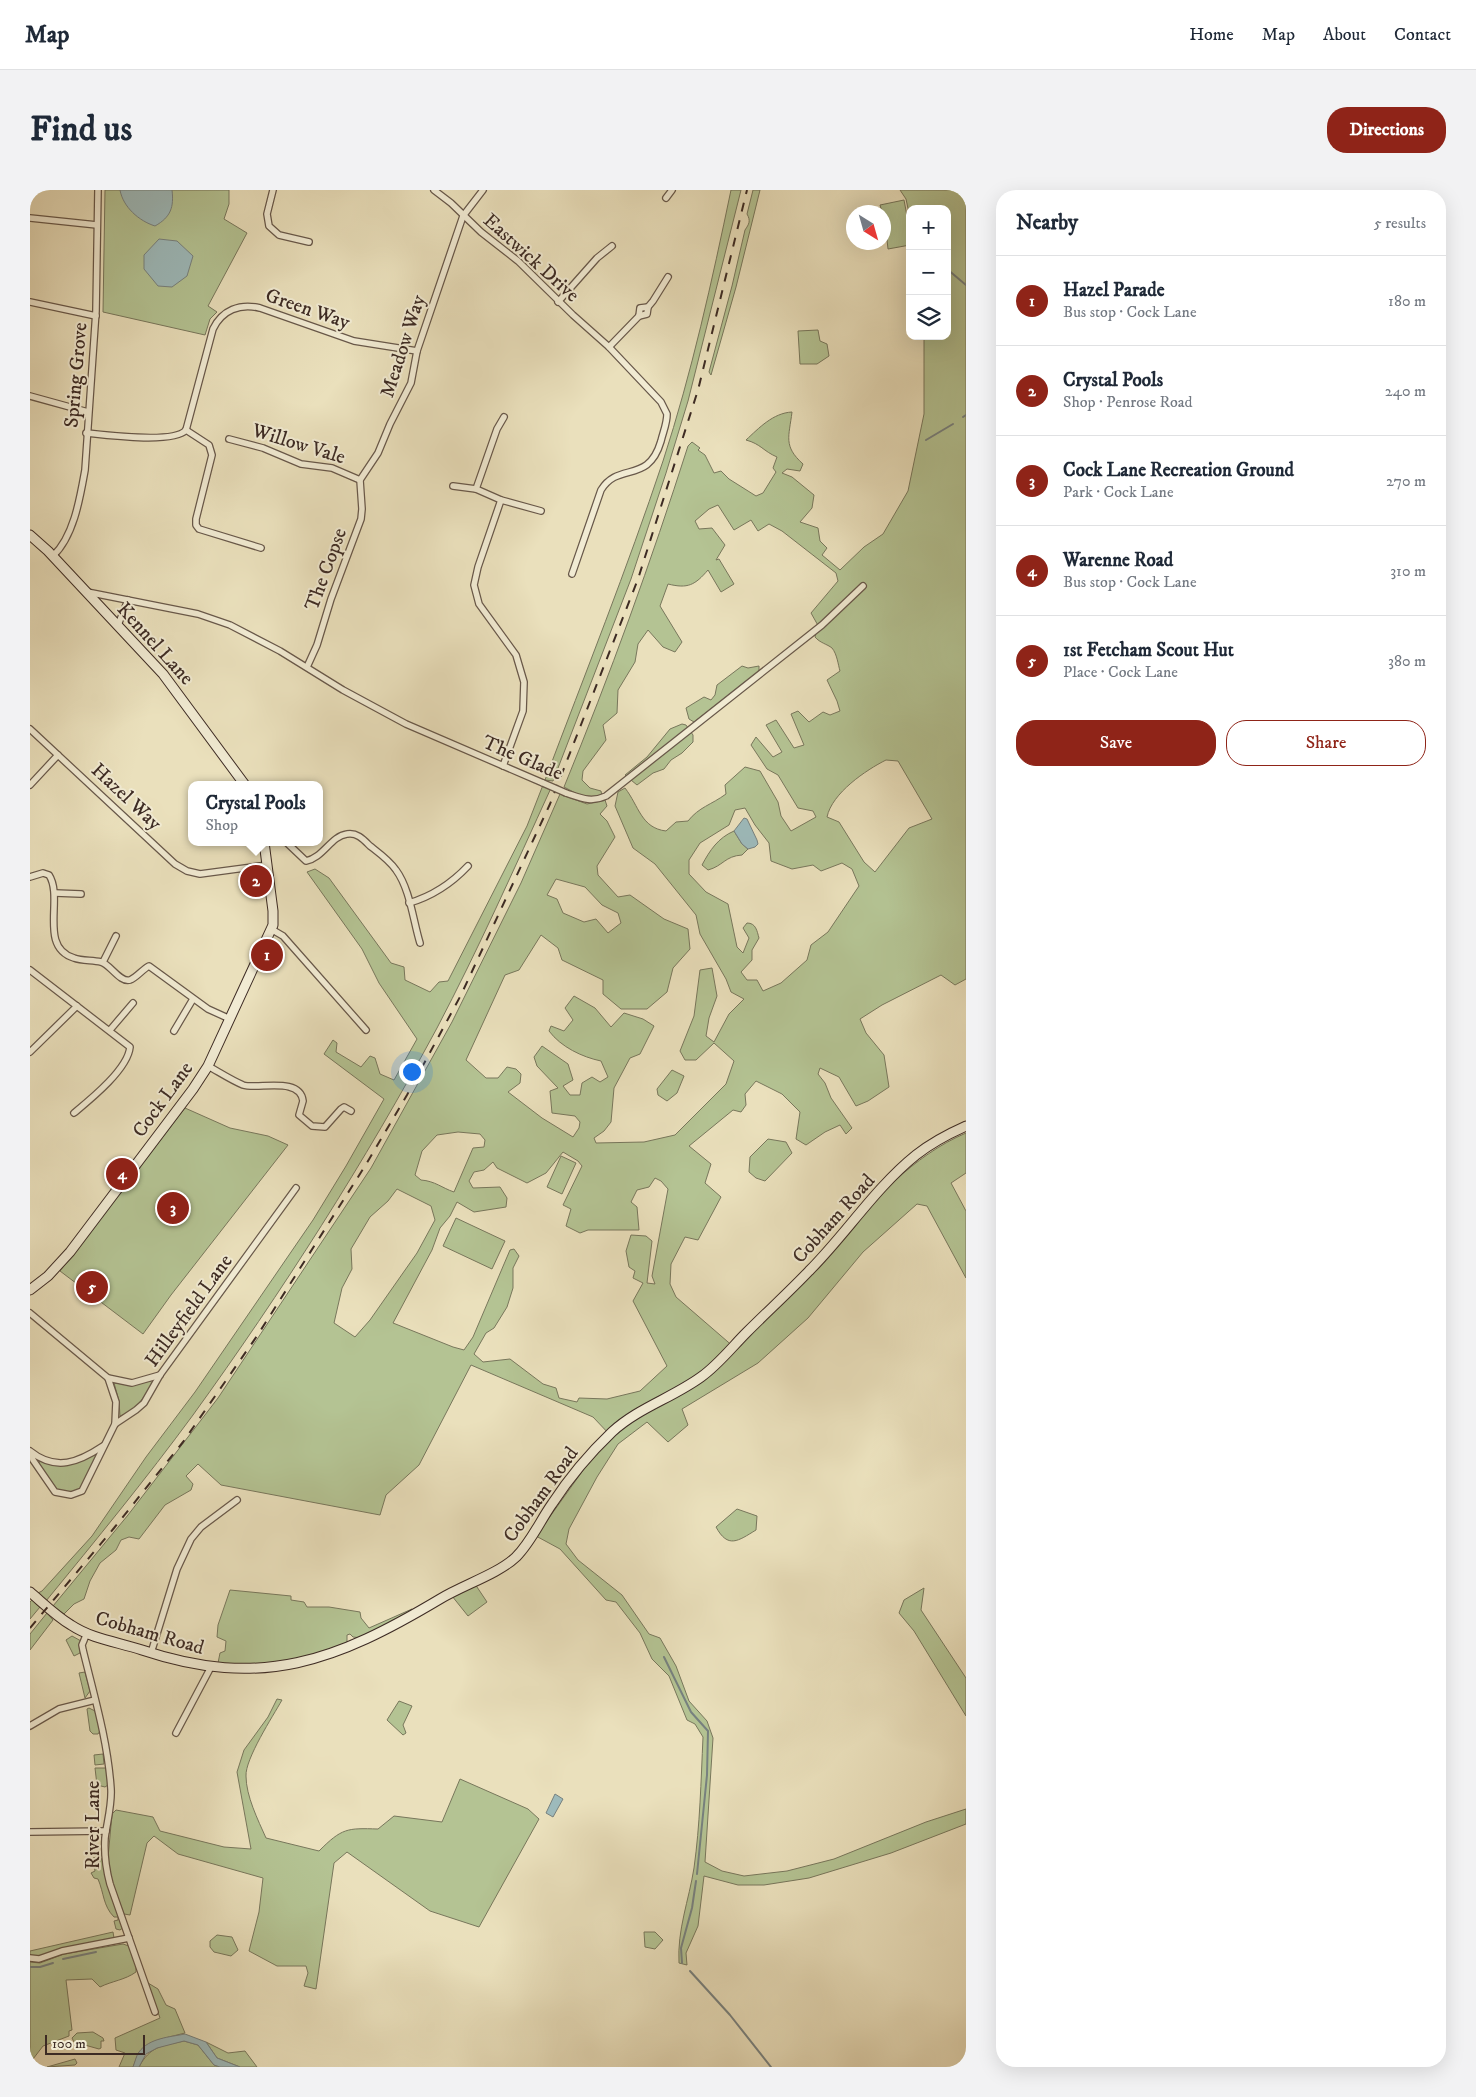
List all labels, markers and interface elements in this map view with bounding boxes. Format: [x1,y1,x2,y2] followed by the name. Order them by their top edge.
[25,20,69,50] text: Map
[1189,24,1234,46] text: Home
[1262,24,1295,46] text: Map
[1323,24,1366,46] text: About
[1394,24,1451,46] text: Contact
[1327,107,1446,153] button: Directions
[30,108,132,152] text: Find us
[846,205,891,250] north arrow
[906,205,951,340] map controls
[906,205,951,250] button: +
[478,208,584,308] street label: Eastwick Drive
[1016,210,1078,236] text: Nearby
[1374,213,1426,233] text: 5 results
[906,250,951,295] button: −
[1063,279,1165,302] text: Hazel Parade
[262,283,354,336] street label: Green Way
[375,291,432,401] street label: Meadow Way
[1029,291,1035,311] text: 1
[1388,291,1426,311] text: 180 m
[906,295,951,340] button: layers
[1063,302,1197,322] text: Bus stop · Cock Lane
[59,321,94,429] street label: Spring Grove
[1063,369,1163,392] text: Crystal Pools
[1028,381,1036,401] text: 2
[1385,381,1426,401] text: 240 m
[1063,392,1193,412] text: Shop · Penrose Road
[248,418,348,470] street label: Willow Vale
[1063,459,1294,482] text: Cock Lane Recreation Ground
[1029,471,1035,491] text: 3
[1386,471,1426,491] text: 270 m
[1063,482,1174,502] text: Park · Cock Lane
[300,525,353,614] street label: The Copse
[1063,549,1173,572] text: Warenne Road
[1027,561,1037,581] text: 4
[1390,561,1426,581] text: 310 m
[1063,572,1197,592] text: Bus stop · Cock Lane
[111,597,199,691] street label: Kennel Lane
[1063,639,1234,662] text: 1st Fetcham Scout Hut
[1028,651,1036,671] text: 5
[1388,651,1426,671] text: 380 m
[1063,662,1178,682] text: Place · Cock Lane
[1016,720,1216,766] button: Save
[1226,720,1426,766] button: Share
[478,730,566,786] street label: The Glade
[85,758,167,836] street label: Hazel Way
[188,781,323,846] popup
[205,792,306,815] text: Crystal Pools
[205,815,238,835] text: Shop
[240,862,272,900] pin: 2
[251,936,283,974] pin: 1
[127,1057,199,1143] street label: Cock Lane
[399,1059,425,1085] your location
[106,1155,138,1193] pin: 4
[787,1169,881,1269] street label: Cobham Road
[157,1189,189,1227] pin: 3
[140,1250,238,1372] street label: Hilleyfield Lane
[76,1268,108,1306] pin: 5
[498,1442,584,1548] street label: Cobham Road
[92,1606,207,1661] street label: Cobham Road
[81,1781,106,1869] street label: River Lane
[45,2032,145,2055] scale bar
[52,2035,86,2053] text: 100 m

